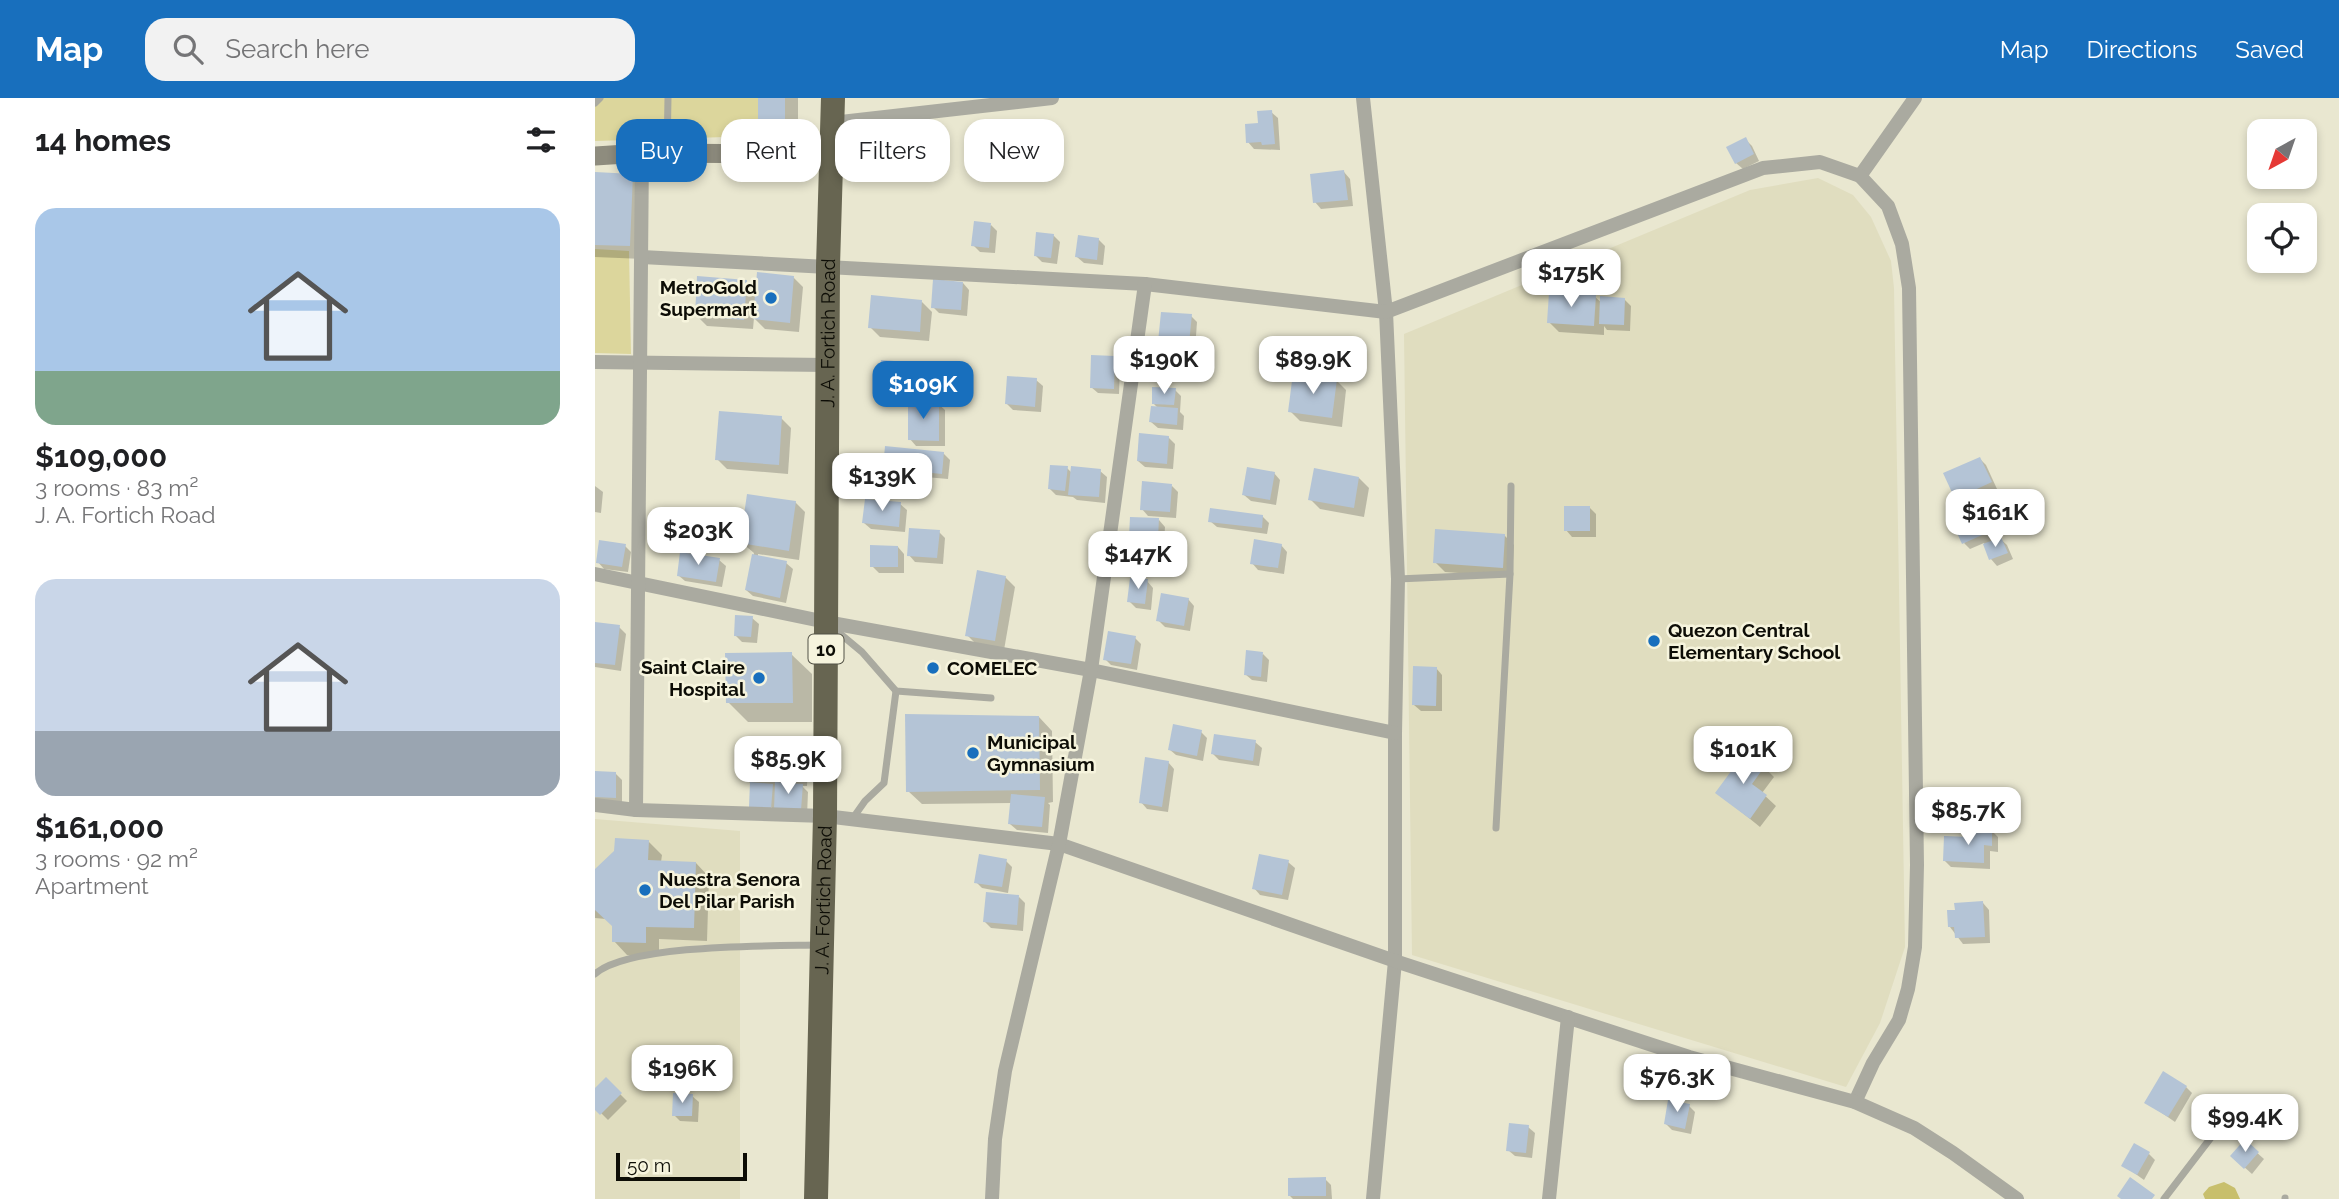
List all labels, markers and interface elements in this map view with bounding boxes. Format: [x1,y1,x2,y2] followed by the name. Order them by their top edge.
[145,18,635,81] search box
[35,30,103,69] text: Map
[169,30,207,68] icon: search
[225,34,370,64] text: Search here
[2000,35,2049,64] text: Map
[2087,35,2197,64] text: Directions
[2235,35,2304,64] text: Saved
[616,119,707,182] chip: Buy
[721,119,821,182] chip: Rent
[835,119,950,182] chip: Filters
[964,119,1064,182] chip: New
[2247,119,2317,189] north arrow
[2247,119,2317,273] map controls
[522,121,560,159] icon: filters
[35,123,171,158] text: 14 homes
[2247,203,2317,273] button: locate
[1522,250,1620,309] pin: $175K
[235,253,361,379] icon: home
[816,258,839,408] street label: J. A. Fortich Road
[1538,258,1604,285] text: $175K
[660,276,758,320] place label: MetroGold Supermart
[763,290,779,306] marker: MetroGold Supermart
[1115,336,1213,396] pin: $190K
[1256,336,1370,396] pin: $89.9K
[1130,345,1199,372] text: $190K
[1275,345,1351,372] text: $89.9K
[874,362,972,421] pin: $109K
[889,370,958,397] text: $109K
[35,439,167,474] text: $109,000
[833,454,931,513] pin: $139K
[848,462,916,489] text: $139K
[35,474,198,501] text: 3 rooms · 83 m²
[1946,490,2044,549] pin: $161K
[1962,498,2028,525] text: $161K
[35,501,215,528] text: J. A. Fortich Road
[649,508,747,567] pin: $203K
[663,516,733,543] text: $203K
[1089,532,1187,591] pin: $147K
[1104,540,1172,567] text: $147K
[1668,619,1841,663] place label: Quezon Central Elementary School
[235,624,361,750] icon: home
[1646,633,1662,649] marker: Quezon Central Elementary School
[809,634,843,664] road number: 10
[641,656,746,700] place label: Saint Claire Hospital
[947,657,1037,679] place label: COMELEC
[925,660,941,676] marker: COMELEC
[751,670,767,686] marker: Saint Claire Hospital
[1694,726,1792,786] pin: $101K
[987,731,1095,775] place label: Municipal Gymnasium
[1710,735,1776,762] text: $101K
[731,736,845,796] pin: $85.9K
[750,745,826,772] text: $85.9K
[965,745,981,761] marker: Municipal Gymnasium
[1911,788,2025,847] pin: $85.7K
[1931,796,2005,823] text: $85.7K
[35,810,164,845] text: $161,000
[810,825,836,975] street label: J. A. Fortich Road
[35,845,198,872] text: 3 rooms · 92 m²
[659,868,800,912] place label: Nuestra Senora Del Pilar Parish
[35,872,149,899] text: Apartment
[637,882,653,898] marker: Nuestra Senora Del Pilar Parish
[633,1046,731,1105] pin: $196K
[648,1054,716,1081] text: $196K
[1620,1054,1734,1114] pin: $76.3K
[1640,1063,1714,1090] text: $76.3K
[2188,1094,2302,1154] pin: $99.4K
[2207,1103,2283,1130] text: $99.4K
[616,1150,747,1182] scale bar
[627,1154,671,1176] text: 50 m

